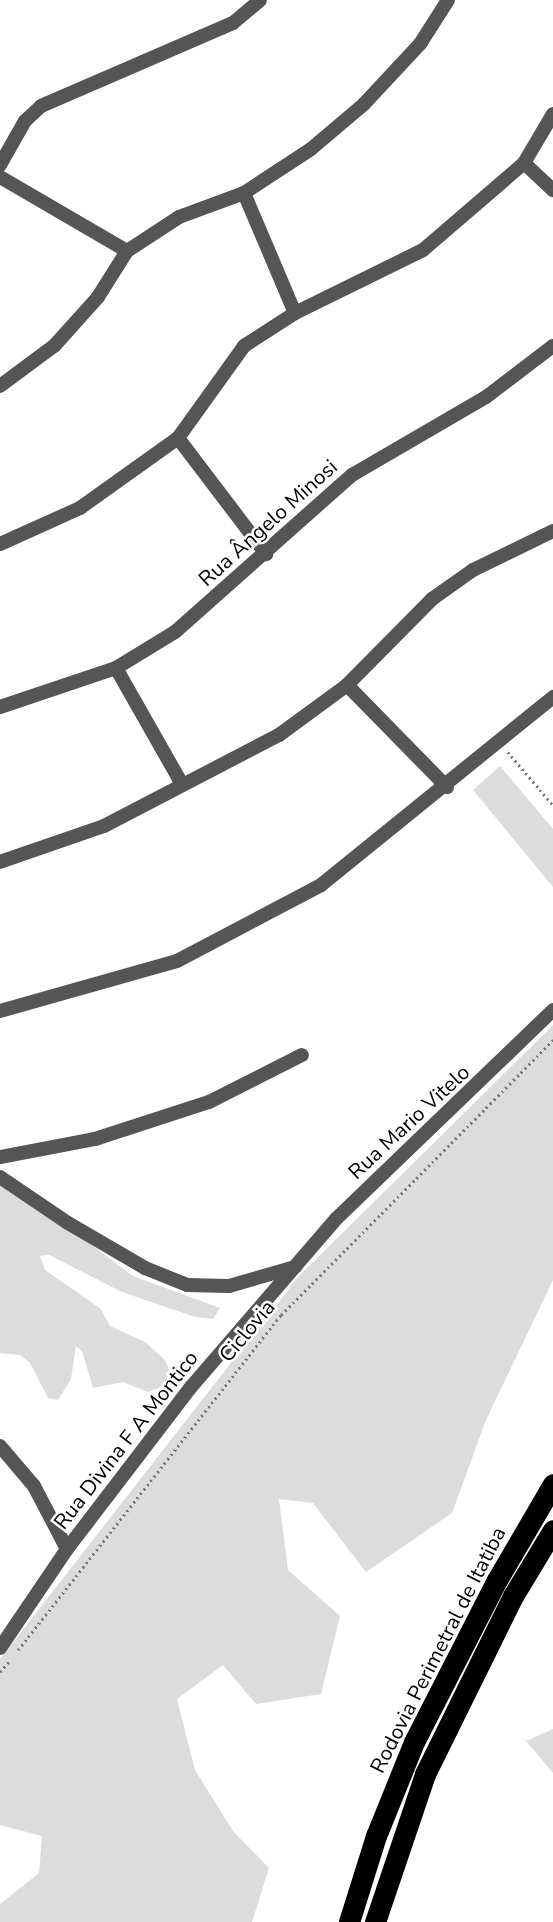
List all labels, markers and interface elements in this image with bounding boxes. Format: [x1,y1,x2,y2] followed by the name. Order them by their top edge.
[194,454,342,592] street label: Rua Ângelo Minosi
[343,1059,475,1185] street label: Rua Mario Vitelo
[214,1295,280,1367] street label: Ciclovia
[48,1346,204,1534] street label: Rua Divina F A Montico
[365,1523,511,1777] street label: Rodovia Perimetral de Itatiba

